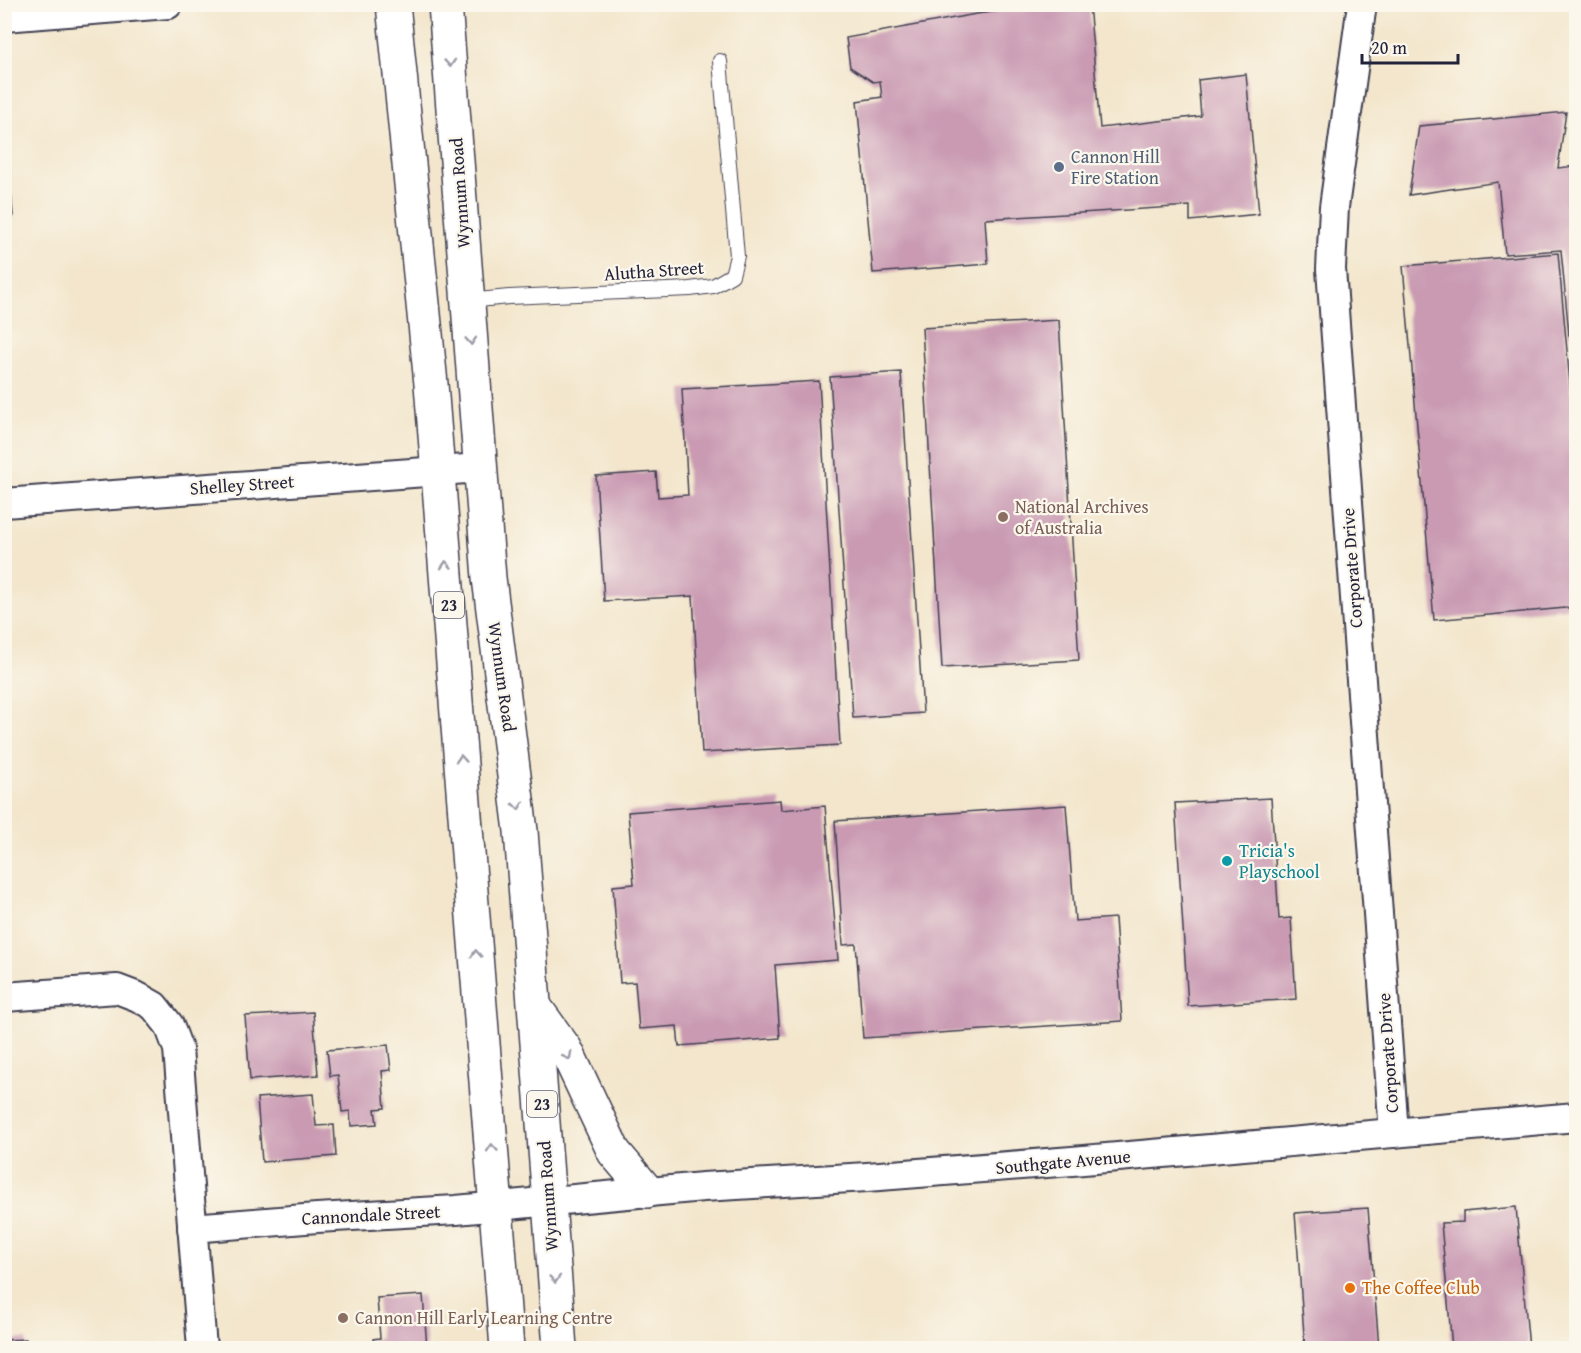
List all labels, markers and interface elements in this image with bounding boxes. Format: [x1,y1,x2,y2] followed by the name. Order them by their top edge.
[1362,27,1458,65] scale bar
[1371,34,1407,61] text: 20 m
[443,58,456,67] one-way arrow
[442,137,477,249] street label: Wynnum Road
[1071,143,1160,191] place label: Cannon Hill Fire Station
[1052,160,1066,174] marker: Cannon Hill Fire Station
[603,253,706,287] street label: Alutha Street
[464,336,477,346] one-way arrow
[189,467,296,502] street label: Shelley Street
[1015,493,1149,541] place label: National Archives of Australia
[1334,507,1369,629] street label: Corporate Drive
[996,510,1010,524] marker: National Archives of Australia
[440,560,453,569] one-way arrow
[434,592,464,618] road number: 23
[481,620,524,734] street label: Wynnum Road
[455,755,468,764] one-way arrow
[512,802,524,811] one-way arrow
[1239,837,1320,885] place label: Tricia's Playschool
[1220,854,1234,868] marker: Tricia's Playschool
[470,949,483,958] one-way arrow
[1370,992,1405,1114] street label: Corporate Drive
[561,1049,572,1060] one-way arrow
[527,1091,557,1117] road number: 23
[530,1140,565,1252] street label: Wynnum Road
[994,1142,1132,1181] street label: Southgate Avenue
[485,1143,498,1152] one-way arrow
[301,1197,442,1232] street label: Cannondale Street
[1362,1274,1480,1301] place label: The Coffee Club
[548,1275,561,1284] one-way arrow
[1343,1281,1357,1295] marker: The Coffee Club
[355,1304,612,1331] place label: Cannon Hill Early Learning Centre
[336,1311,350,1325] marker: Cannon Hill Early Learning Centre

